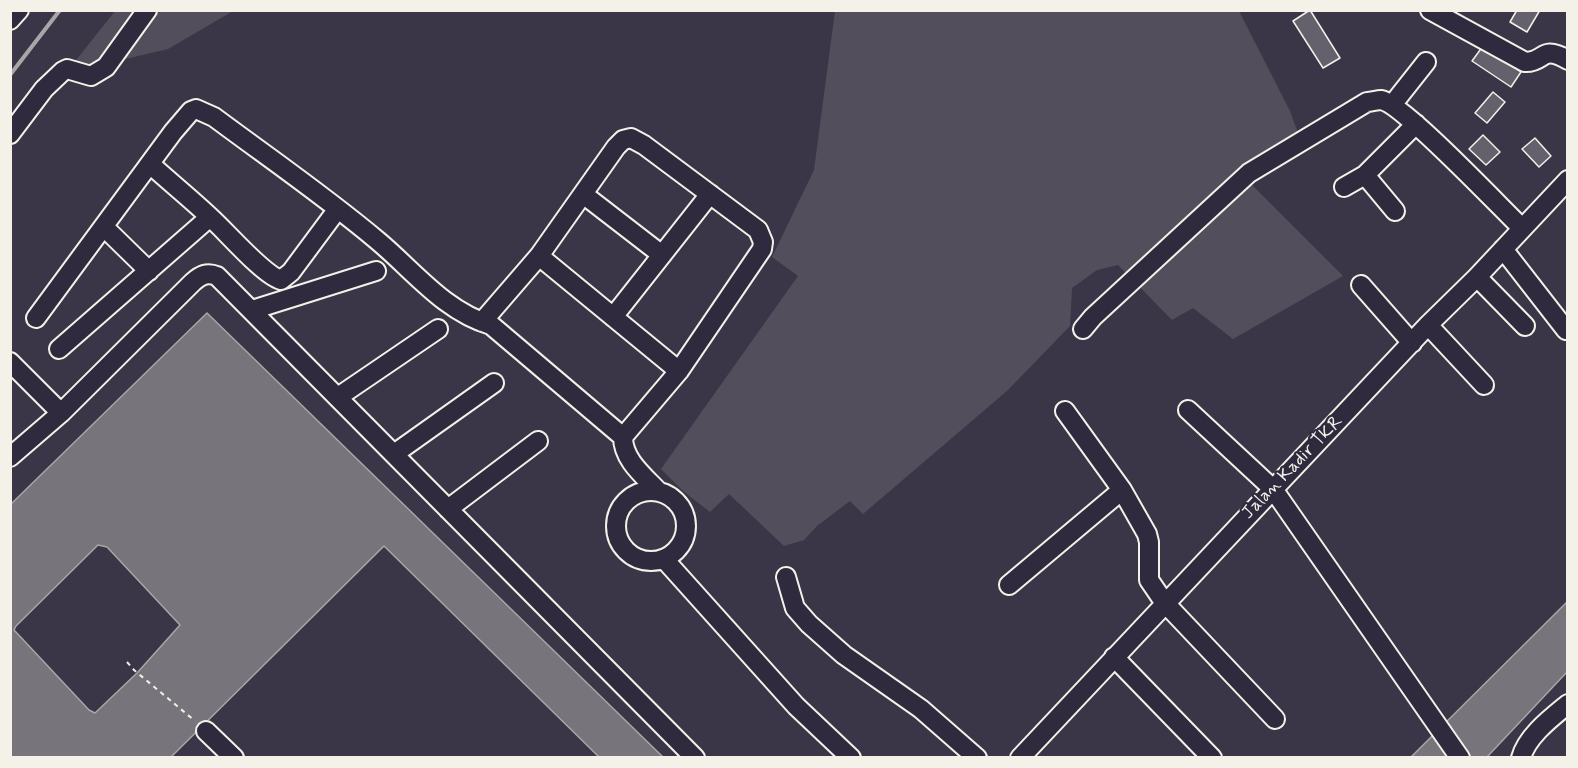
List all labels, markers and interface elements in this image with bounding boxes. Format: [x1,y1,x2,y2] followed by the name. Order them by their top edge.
[1238,412,1348,524] street label: Jalan Kadir TKR

